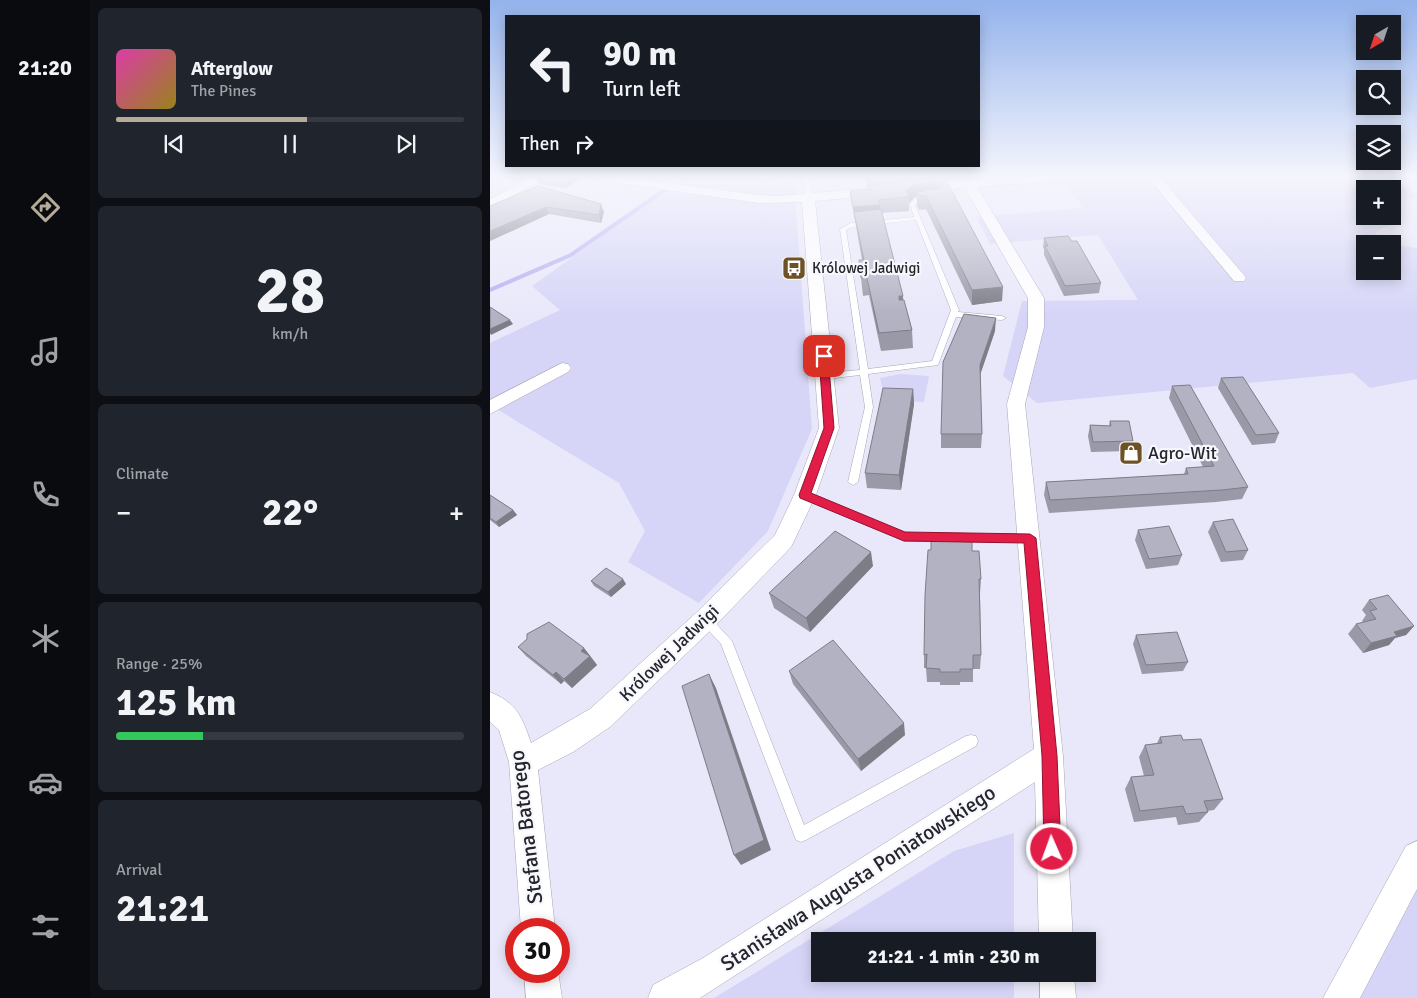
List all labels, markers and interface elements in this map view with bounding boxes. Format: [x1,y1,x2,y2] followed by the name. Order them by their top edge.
[1356,15,1401,60] north arrow
[1356,15,1401,280] map controls
[603,32,677,75] text: 90 m
[520,35,585,100] icon: left
[18,54,72,81] text: 21:20
[191,57,273,81] text: Afterglow
[1356,70,1401,115] button: search
[603,75,681,102] text: Turn left
[191,81,256,101] text: The Pines
[1356,125,1401,170] button: layers
[160,130,188,158] icon: previous
[276,130,304,158] icon: pause
[392,130,420,158] icon: next
[570,130,598,158] icon: right
[520,132,560,156] text: Then
[1356,180,1401,225] button: +
[28,190,63,225] icon: directions
[1356,235,1401,280] button: −
[255,251,325,331] text: 28
[781,255,807,281] bus stop icon: Królowej Jadwigi
[812,259,920,277] place label: Królowej Jadwigi
[272,324,308,344] text: km/h
[28,334,63,369] icon: music
[803,335,845,377] pin
[810,342,838,370] icon: arrive
[1118,440,1144,466] shop icon: Agro-Wit
[1148,442,1217,464] place label: Agro-Wit
[116,464,169,484] text: Climate
[28,477,63,512] icon: phone
[262,489,318,536] text: 22°
[116,496,131,530] text: −
[449,496,464,530] text: +
[615,600,723,706] street label: Królowej Jadwigi
[28,621,63,656] icon: climate
[116,654,202,674] text: Range · 25%
[116,679,237,726] text: 125 km
[504,749,548,905] street label: Stefana Batorego
[28,765,63,800] icon: car
[716,779,1000,977] street label: Stanisława Augusta Poniatowskiego
[1025,822,1077,874] position arrow
[116,860,162,880] text: Arrival
[116,885,209,932] text: 21:21
[28,909,63,944] icon: filters
[505,918,570,983] speed limit sign: 30
[867,945,1040,969] text: 21:21 · 1 min · 230 m

